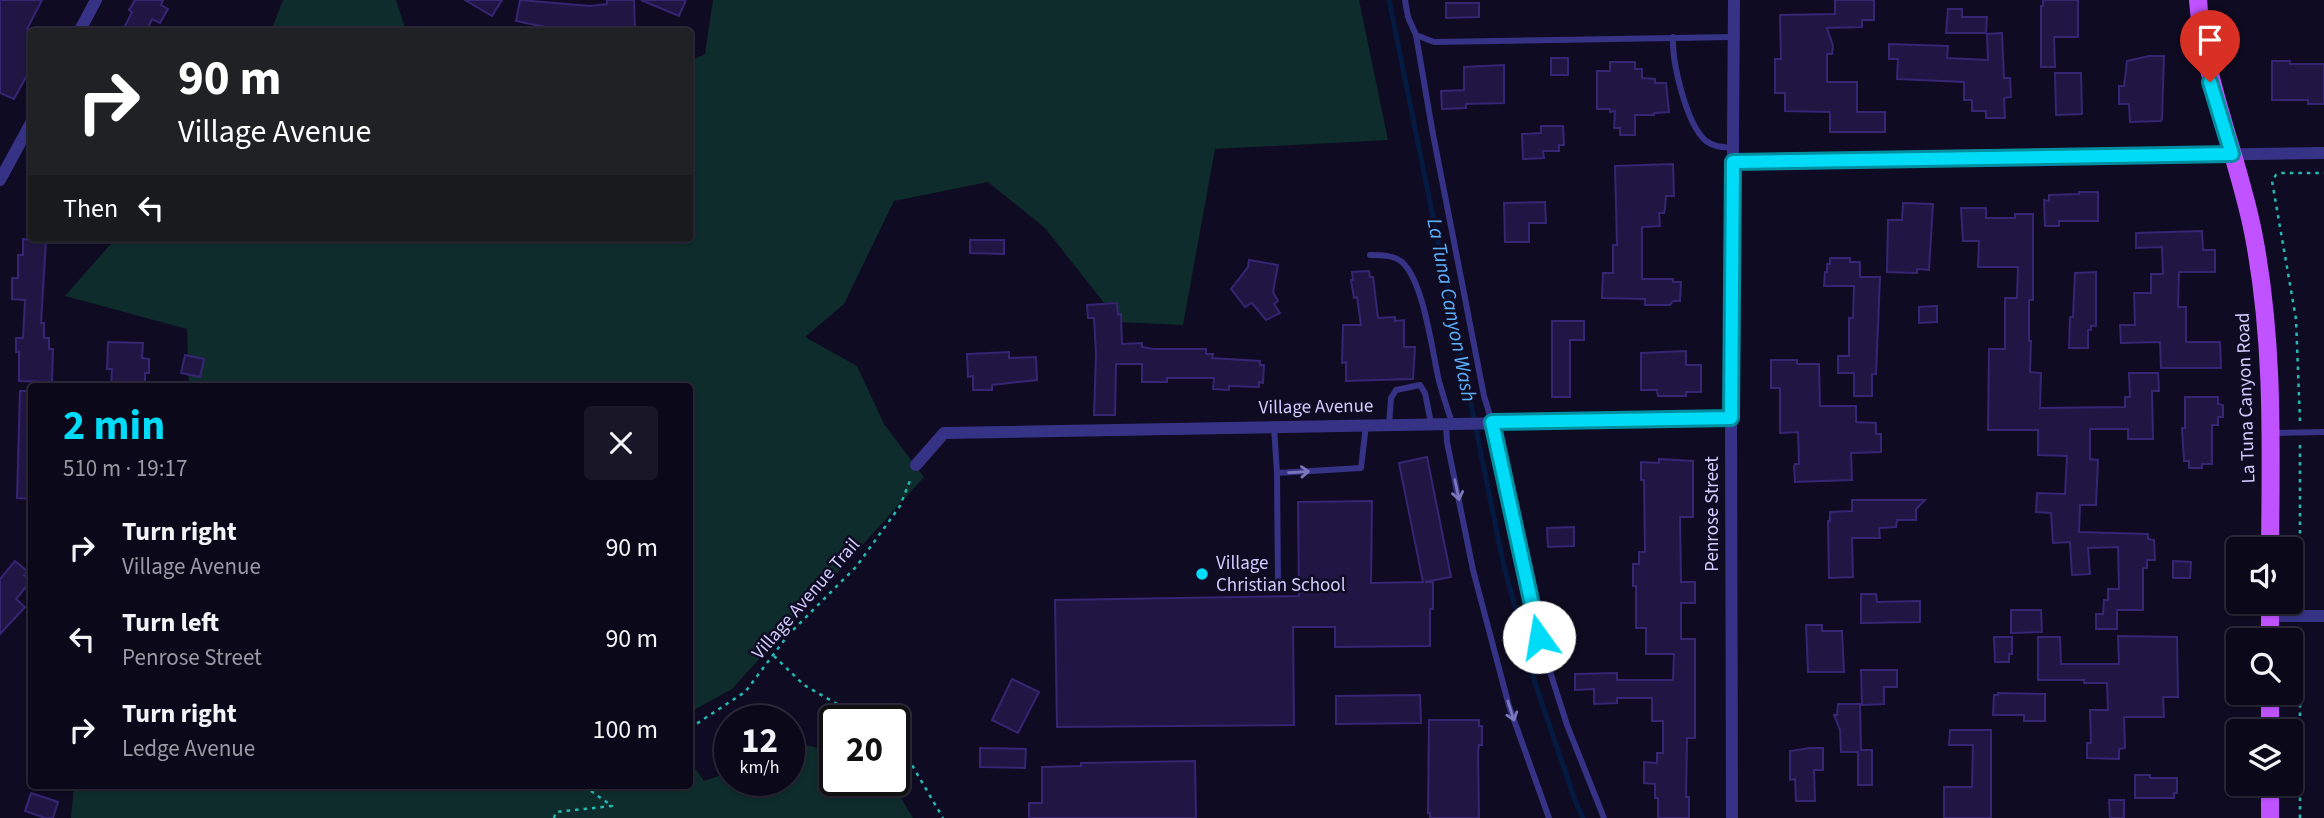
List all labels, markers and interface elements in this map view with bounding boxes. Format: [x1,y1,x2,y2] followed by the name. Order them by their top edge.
[2180,10,2240,82] pin
[2191,21,2229,59] icon: arrive
[178,44,282,114] text: 90 m
[63,56,154,147] icon: right
[178,109,371,155] text: Village Avenue
[132,189,170,227] icon: left
[63,190,118,227] text: Then
[1419,216,1485,404] water label: La Tuna Canyon Wash
[2230,312,2262,484] street label: La Tuna Canyon Road
[1258,393,1374,421] street label: Village Avenue
[63,396,165,456] text: 2 min
[584,406,658,480] button: close
[63,452,187,485] text: 510 m · 19:17
[1699,456,1726,572] street label: Penrose Street
[1288,465,1311,478] one-way arrow
[1451,478,1465,501] one-way arrow
[122,513,237,550] text: Turn right
[63,529,101,567] icon: right
[605,529,658,566] text: 90 m
[746,532,867,666] street label: Village Avenue Trail
[2226,537,2303,796] map controls
[2226,537,2303,614] button: sound
[122,550,261,583] text: Village Avenue
[1216,550,1346,599] place label: Village Christian School
[1194,566,1210,582] marker: Village Christian School
[1502,600,1576,674] position arrow
[122,604,219,641] text: Turn left
[63,620,101,658] icon: left
[605,620,658,657] text: 90 m
[2226,628,2303,705] button: search
[122,641,262,674] text: Penrose Street
[122,695,237,732] text: Turn right
[1505,700,1518,722] one-way arrow
[819,705,910,796] speed limit sign: 20
[63,711,101,749] icon: right
[592,711,658,748] text: 100 m
[741,716,778,766] text: 12
[2226,719,2303,796] button: layers
[122,732,255,765] text: Ledge Avenue
[740,755,779,780] text: km/h

